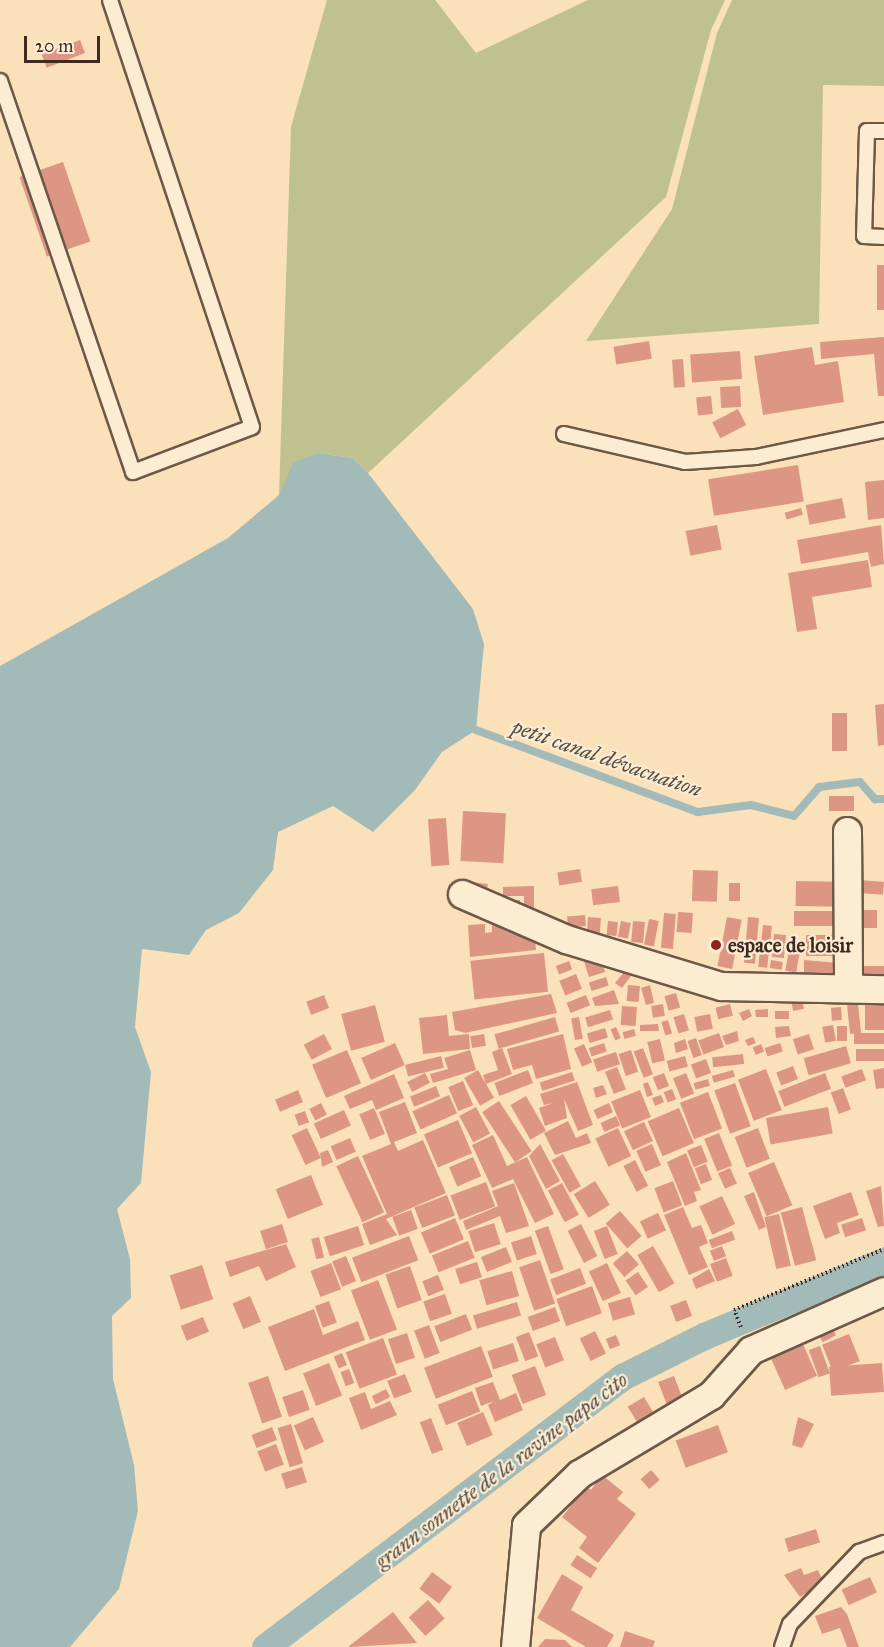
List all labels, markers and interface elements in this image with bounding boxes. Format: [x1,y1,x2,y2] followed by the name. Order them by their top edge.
[27,24,104,62] scale bar
[35,35,73,57] text: 20 m
[509,713,705,803] water label: petit canal dévacuation
[728,932,853,958] place label: espace de loisir
[709,938,723,952] marker: espace de loisir
[369,1366,633,1574] water label: grann sonnette de la ravine papa cito

